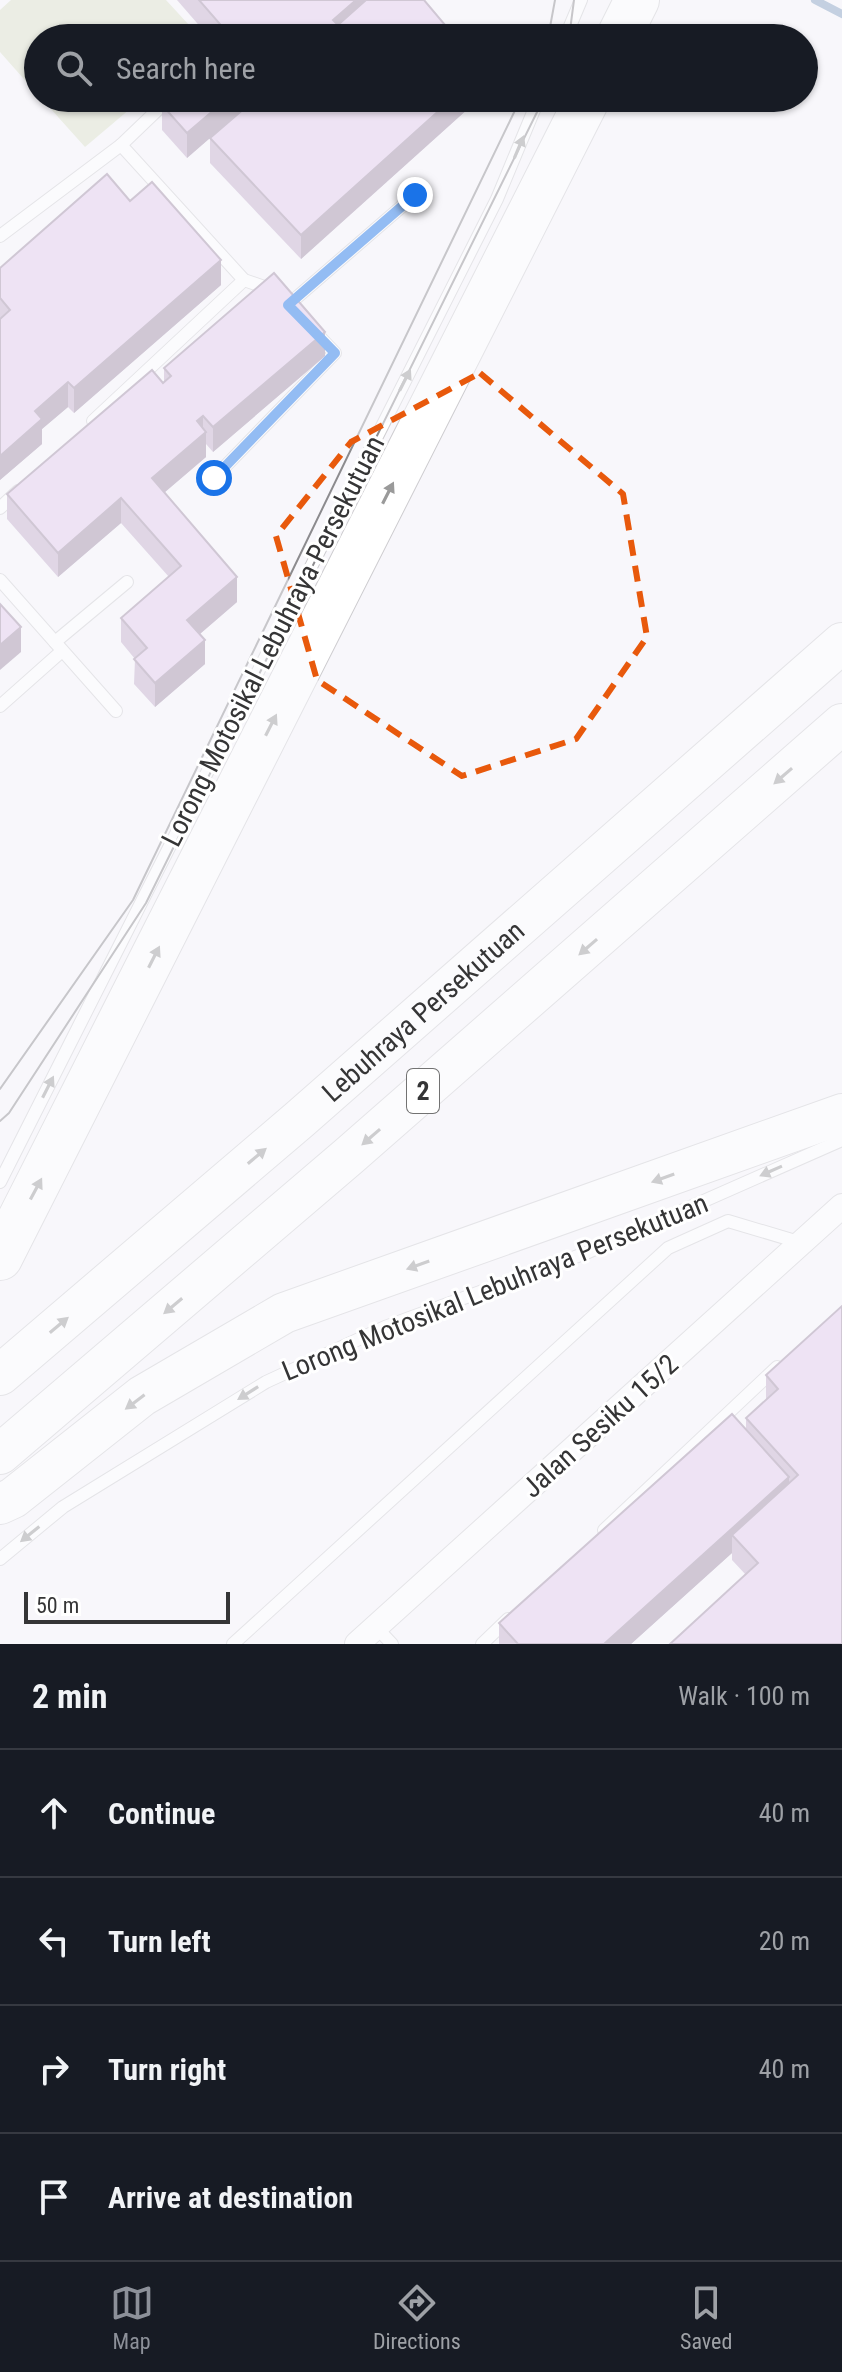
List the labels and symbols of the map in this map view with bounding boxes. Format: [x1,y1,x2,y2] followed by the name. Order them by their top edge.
[512,135,525,158] one-way arrow
[397,177,433,213] route end
[399,369,412,392] one-way arrow
[155,430,391,852] street label: Lorong Motosikal Lebuhraya Persekutuan
[196,460,232,496] route start
[381,482,395,505] one-way arrow
[264,714,278,737] one-way arrow
[774,766,793,784] one-way arrow
[315,914,531,1108] street label: Lebuhraya Persekutuan
[578,938,598,955] one-way arrow
[147,946,161,969] one-way arrow
[407,1069,439,1113] road number: 2
[41,1076,55,1099] one-way arrow
[362,1128,382,1145] one-way arrow
[247,1148,267,1165] one-way arrow
[759,1165,782,1178] one-way arrow
[651,1172,675,1185] one-way arrow
[30,1178,43,1201] one-way arrow
[277,1186,713,1388] street label: Lorong Motosikal Lebuhraya Persekutuan
[406,1260,430,1272] one-way arrow
[164,1297,184,1314] one-way arrow
[50,1316,69,1334] one-way arrow
[515,1347,685,1505] street label: Jalan Sesiku 15/2
[237,1385,259,1399] one-way arrow
[125,1394,145,1410] one-way arrow
[20,1525,40,1542] one-way arrow
[24,1588,230,1624] scale bar

